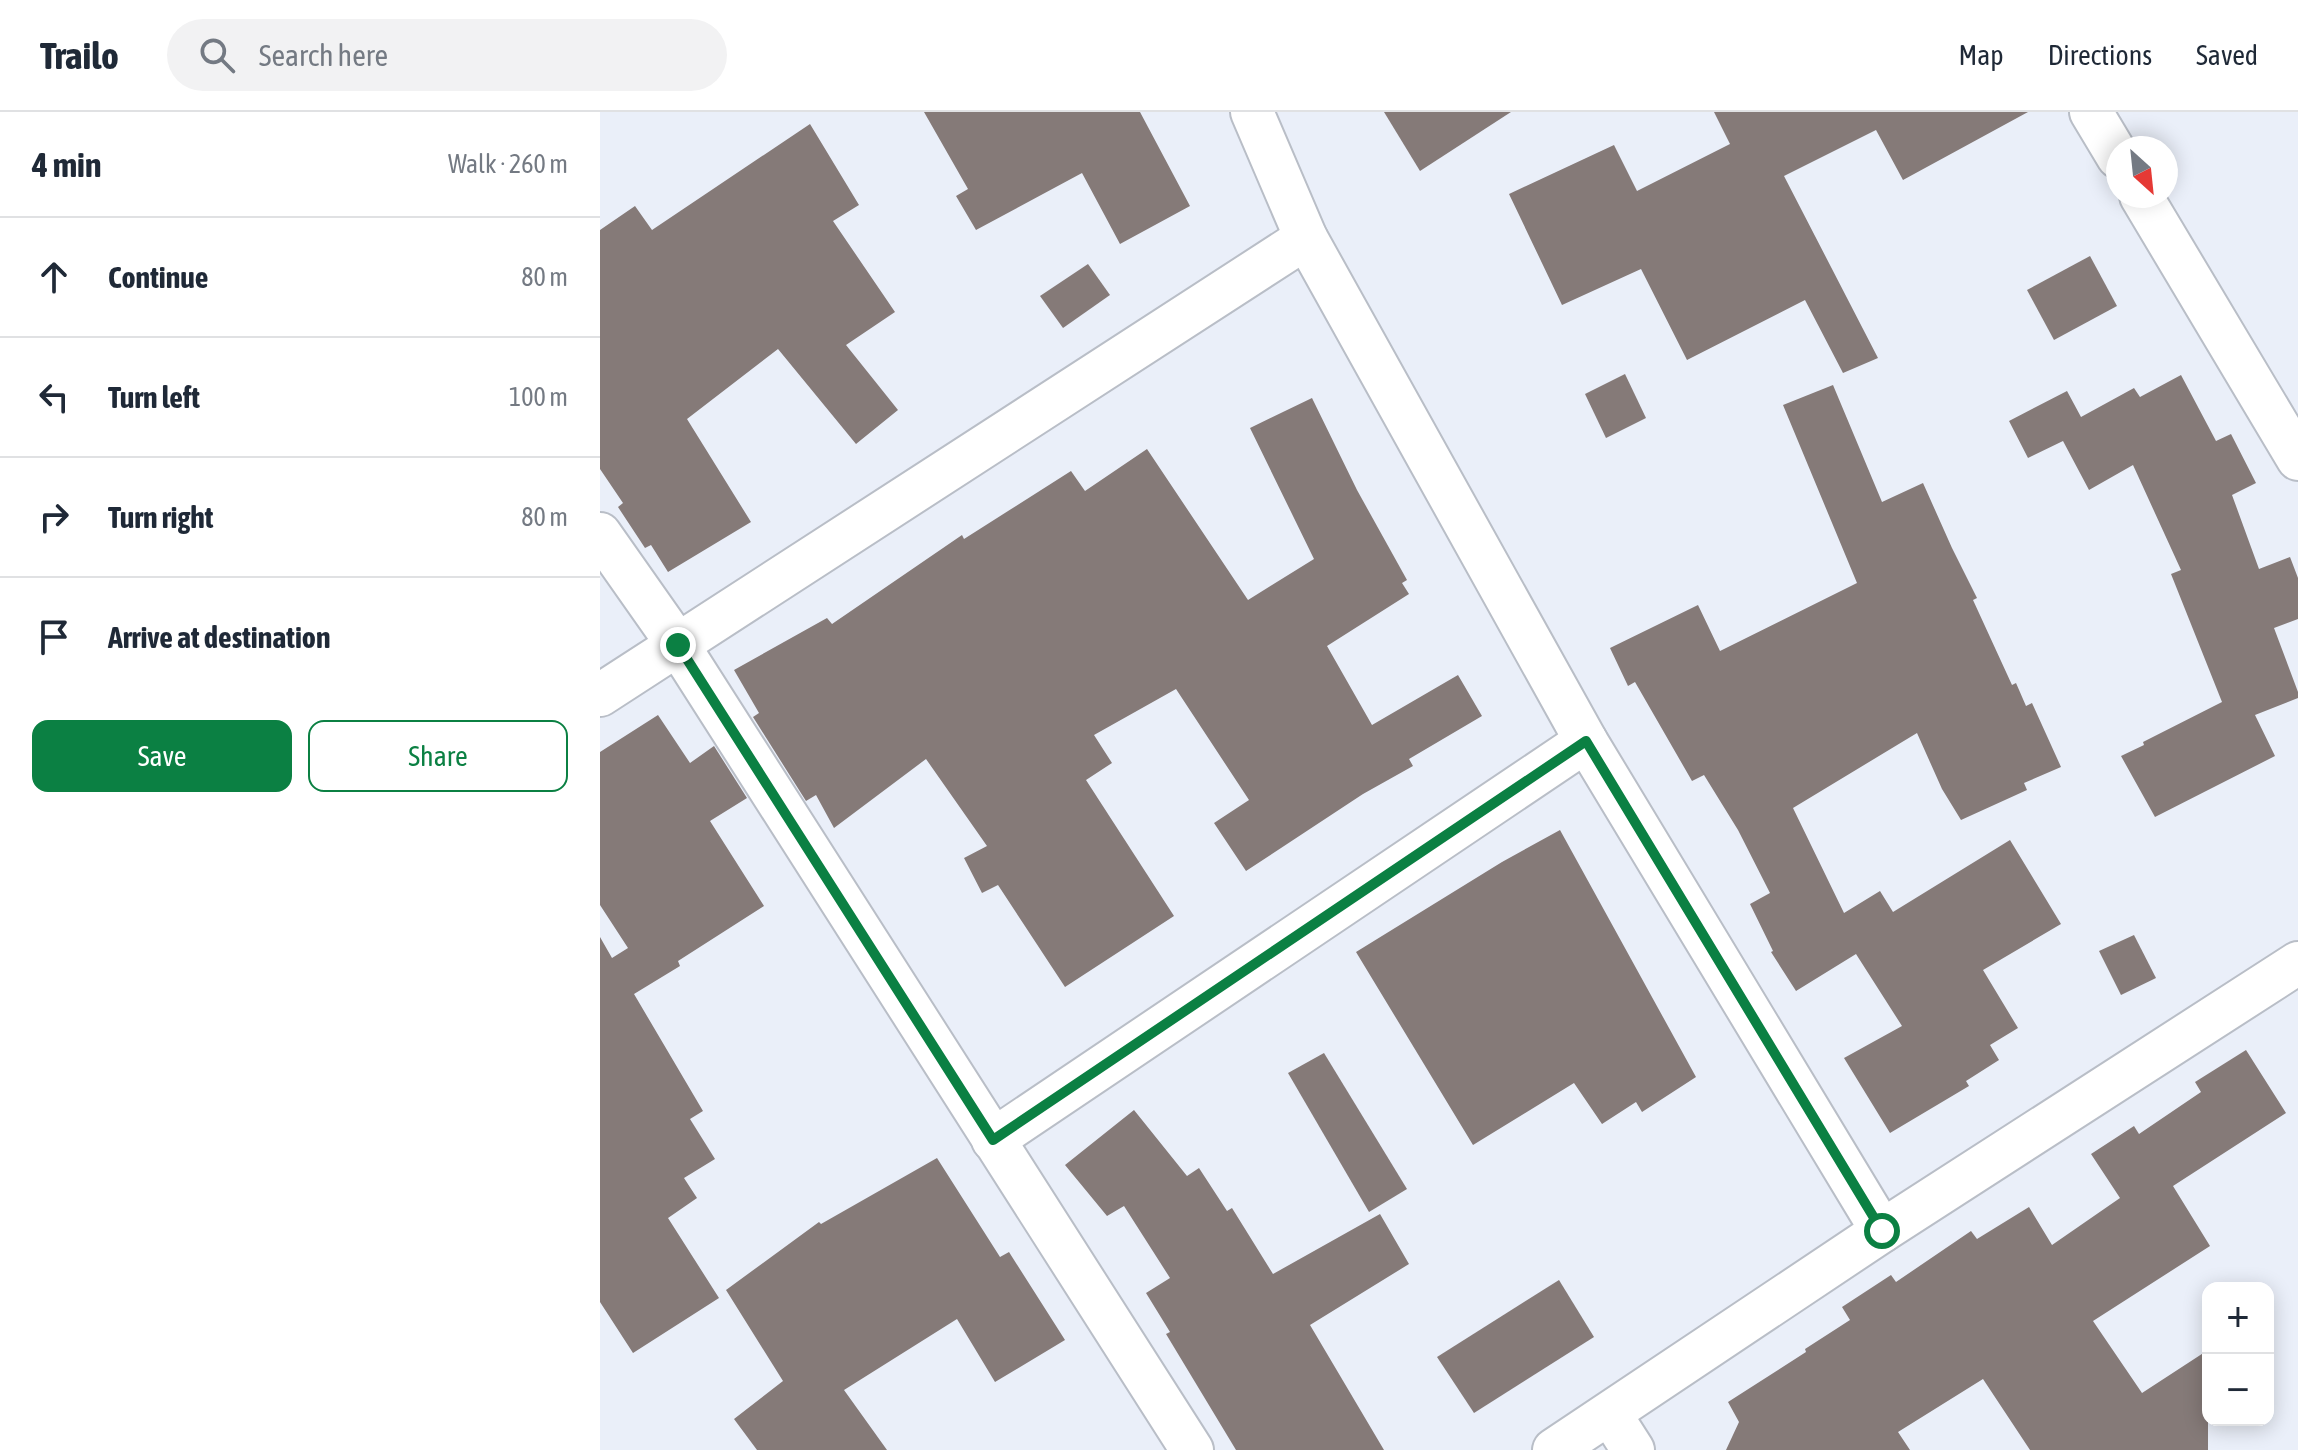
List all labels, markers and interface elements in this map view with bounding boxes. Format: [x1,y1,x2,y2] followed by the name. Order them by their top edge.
[167,19,727,91] search box
[195,33,239,77] icon: search
[40,34,119,77] text: Trailo
[259,38,388,72] text: Search here
[1959,39,2004,71] text: Map
[2048,39,2152,71] text: Directions
[2196,39,2258,71] text: Saved
[2106,136,2178,208] north arrow
[32,145,101,184] text: 4 min
[448,149,568,179] text: Walk · 260 m
[32,255,76,299] icon: ahead
[108,260,208,294] text: Continue
[521,262,568,292] text: 80 m
[32,375,76,419] icon: left
[108,380,200,414] text: Turn left
[509,382,568,412] text: 100 m
[32,495,76,539] icon: right
[108,500,214,534] text: Turn right
[521,502,568,532] text: 80 m
[32,615,76,659] icon: arrive
[108,620,330,654] text: Arrive at destination
[660,627,696,663] route end
[32,720,292,792] button: Save
[308,720,568,792] button: Share
[1864,1213,1900,1249] route start
[2202,1282,2274,1426] map controls
[2202,1282,2274,1354] button: +
[2202,1354,2274,1426] button: −

